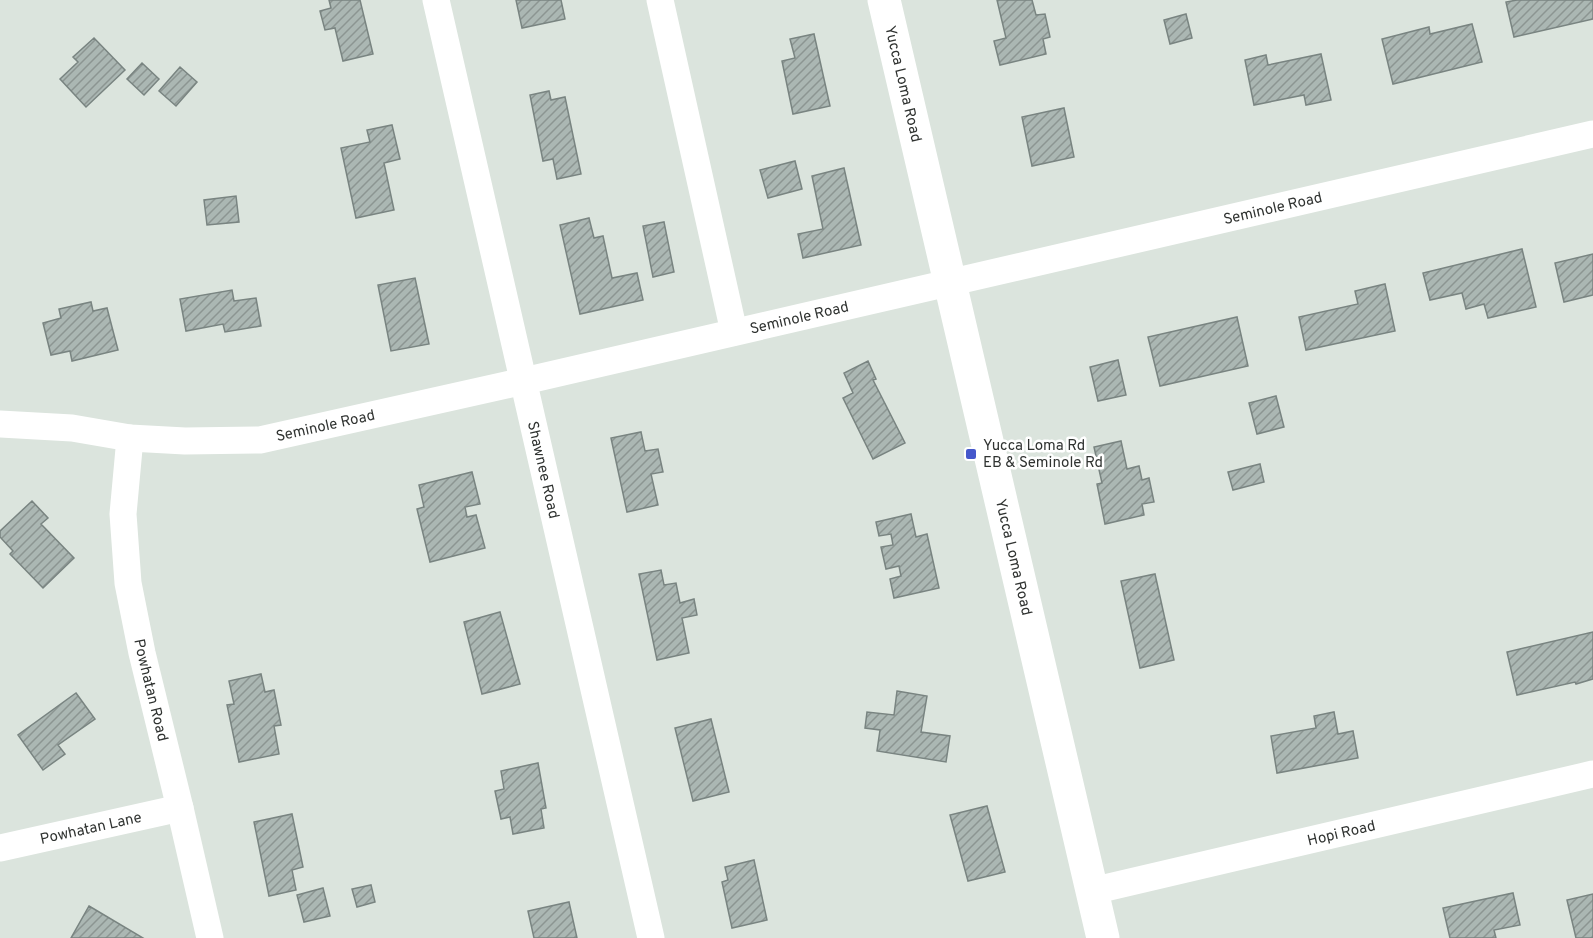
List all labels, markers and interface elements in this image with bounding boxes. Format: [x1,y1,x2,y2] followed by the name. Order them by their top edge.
[879,24,925,144] street label: Yucca Loma Road
[1222,189,1324,230] street label: Seminole Road
[748,298,851,339] street label: Seminole Road
[274,407,377,447] street label: Seminole Road
[522,420,563,521] street label: Shawnee Road
[983,437,1103,473] place label: Yucca Loma Rd EB & Seminole Rd
[964,447,978,461] marker: Yucca Loma Rd EB & Seminole Rd
[990,497,1035,618] street label: Yucca Loma Road
[128,637,171,744] street label: Powhatan Road
[39,809,144,850] street label: Powhatan Lane
[1306,817,1378,851] street label: Hopi Road

